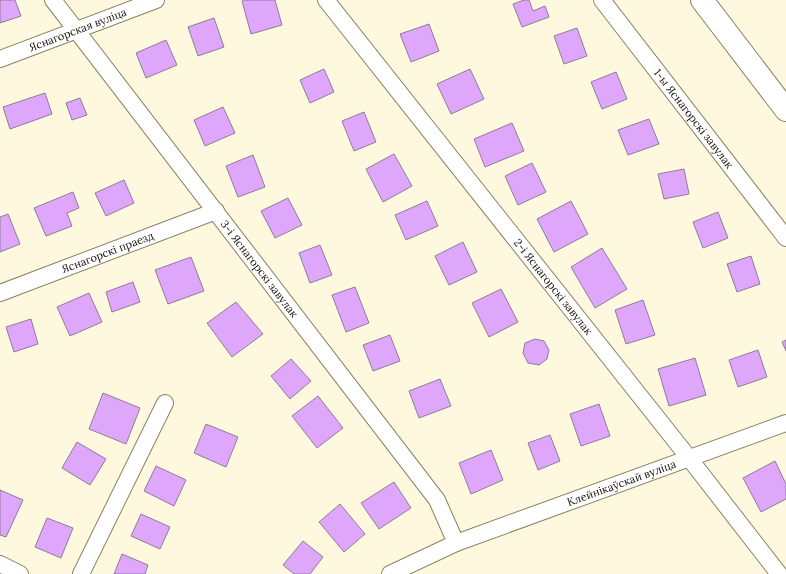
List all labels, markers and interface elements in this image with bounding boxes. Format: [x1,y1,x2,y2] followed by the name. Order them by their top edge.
[27,5,129,54] street label: Яснагорская вуліца
[651,66,737,171] street label: 1-ы Яснагорскі завулак
[218,217,301,320] street label: 3-і Яснагорскі завулак
[59,228,156,276] street label: Яснагорскі праезд
[511,236,596,338] street label: 2-і Яснагорскі завулак
[565,456,678,509] street label: Клейнікаўскай вуліца

